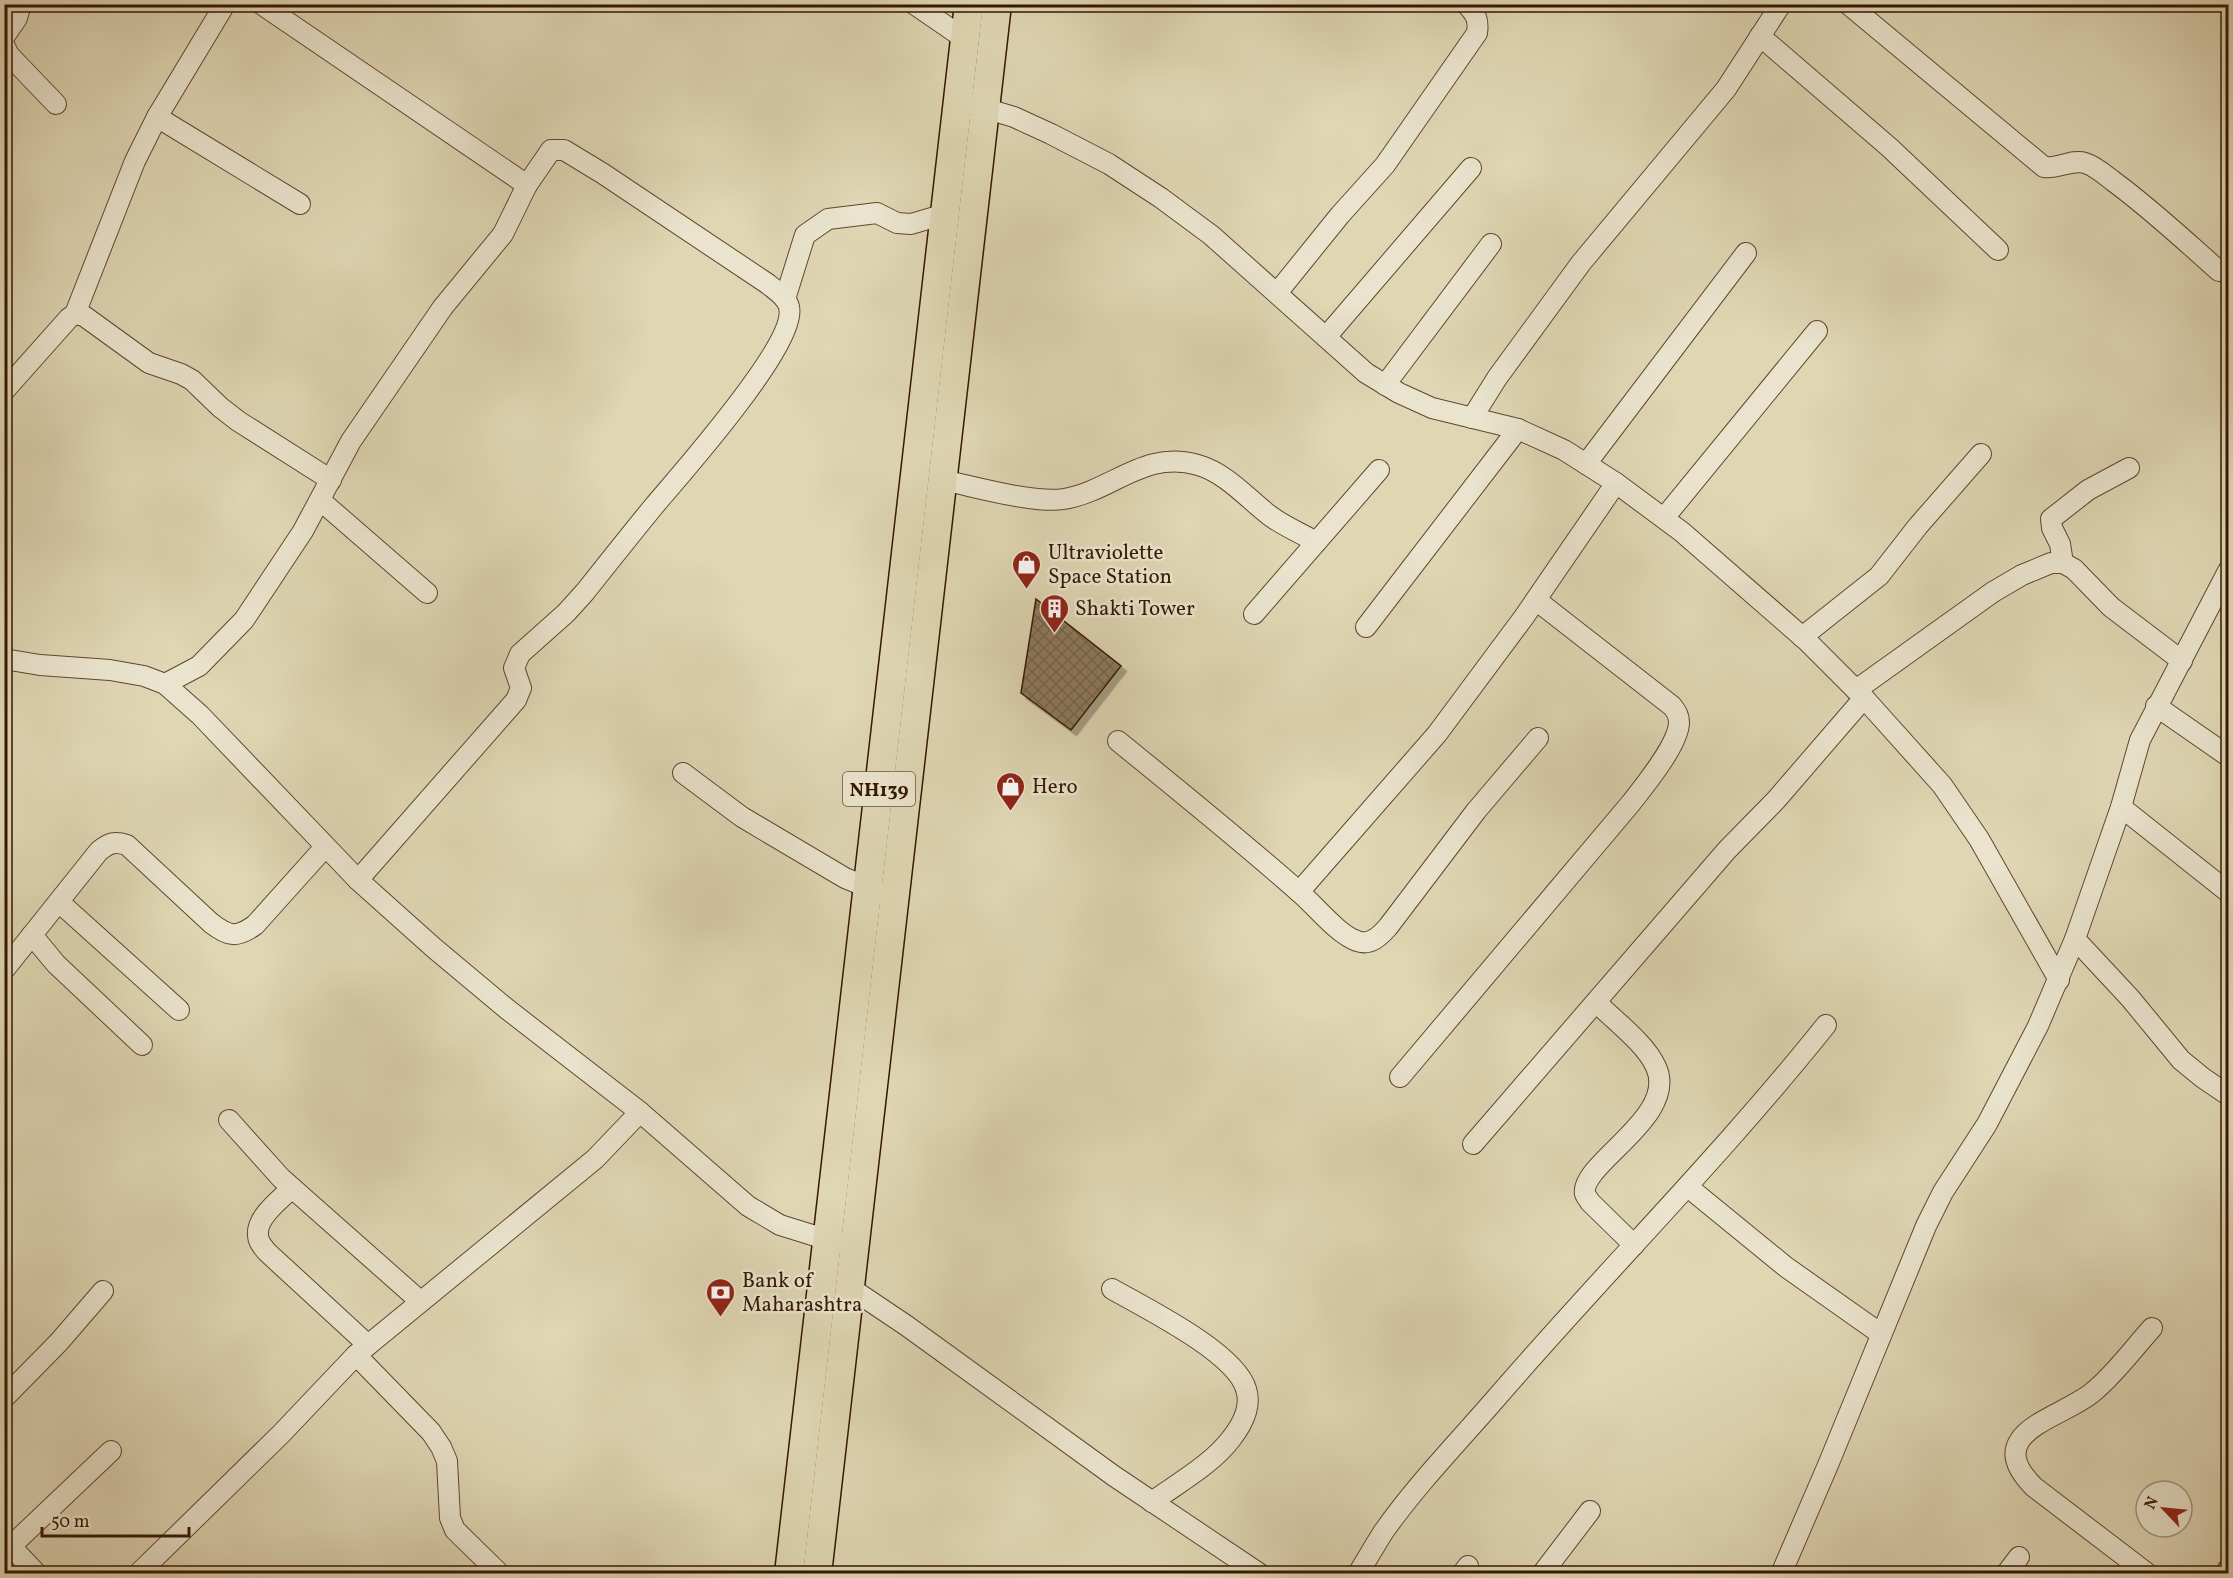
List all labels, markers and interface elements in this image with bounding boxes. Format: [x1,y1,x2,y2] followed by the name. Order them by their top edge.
[1048,539,1172,592] place label: Ultraviolette Space Station
[1011,548,1043,590] shop icon: Ultraviolette Space Station
[1038,592,1070,634] building icon: Shakti Tower
[1075,595,1195,624] place label: Shakti Tower
[995,770,1027,812] shop icon: Hero
[843,772,915,806] road number: NH139
[1032,773,1078,802] place label: Hero
[742,1267,862,1320] place label: Bank of Maharashtra
[705,1276,737,1318] bank icon: Bank of Maharashtra
[2134,1479,2194,1539] north arrow
[2140,1493,2165,1513] text: N
[42,1500,189,1538] scale bar
[51,1510,90,1535] text: 50 m

